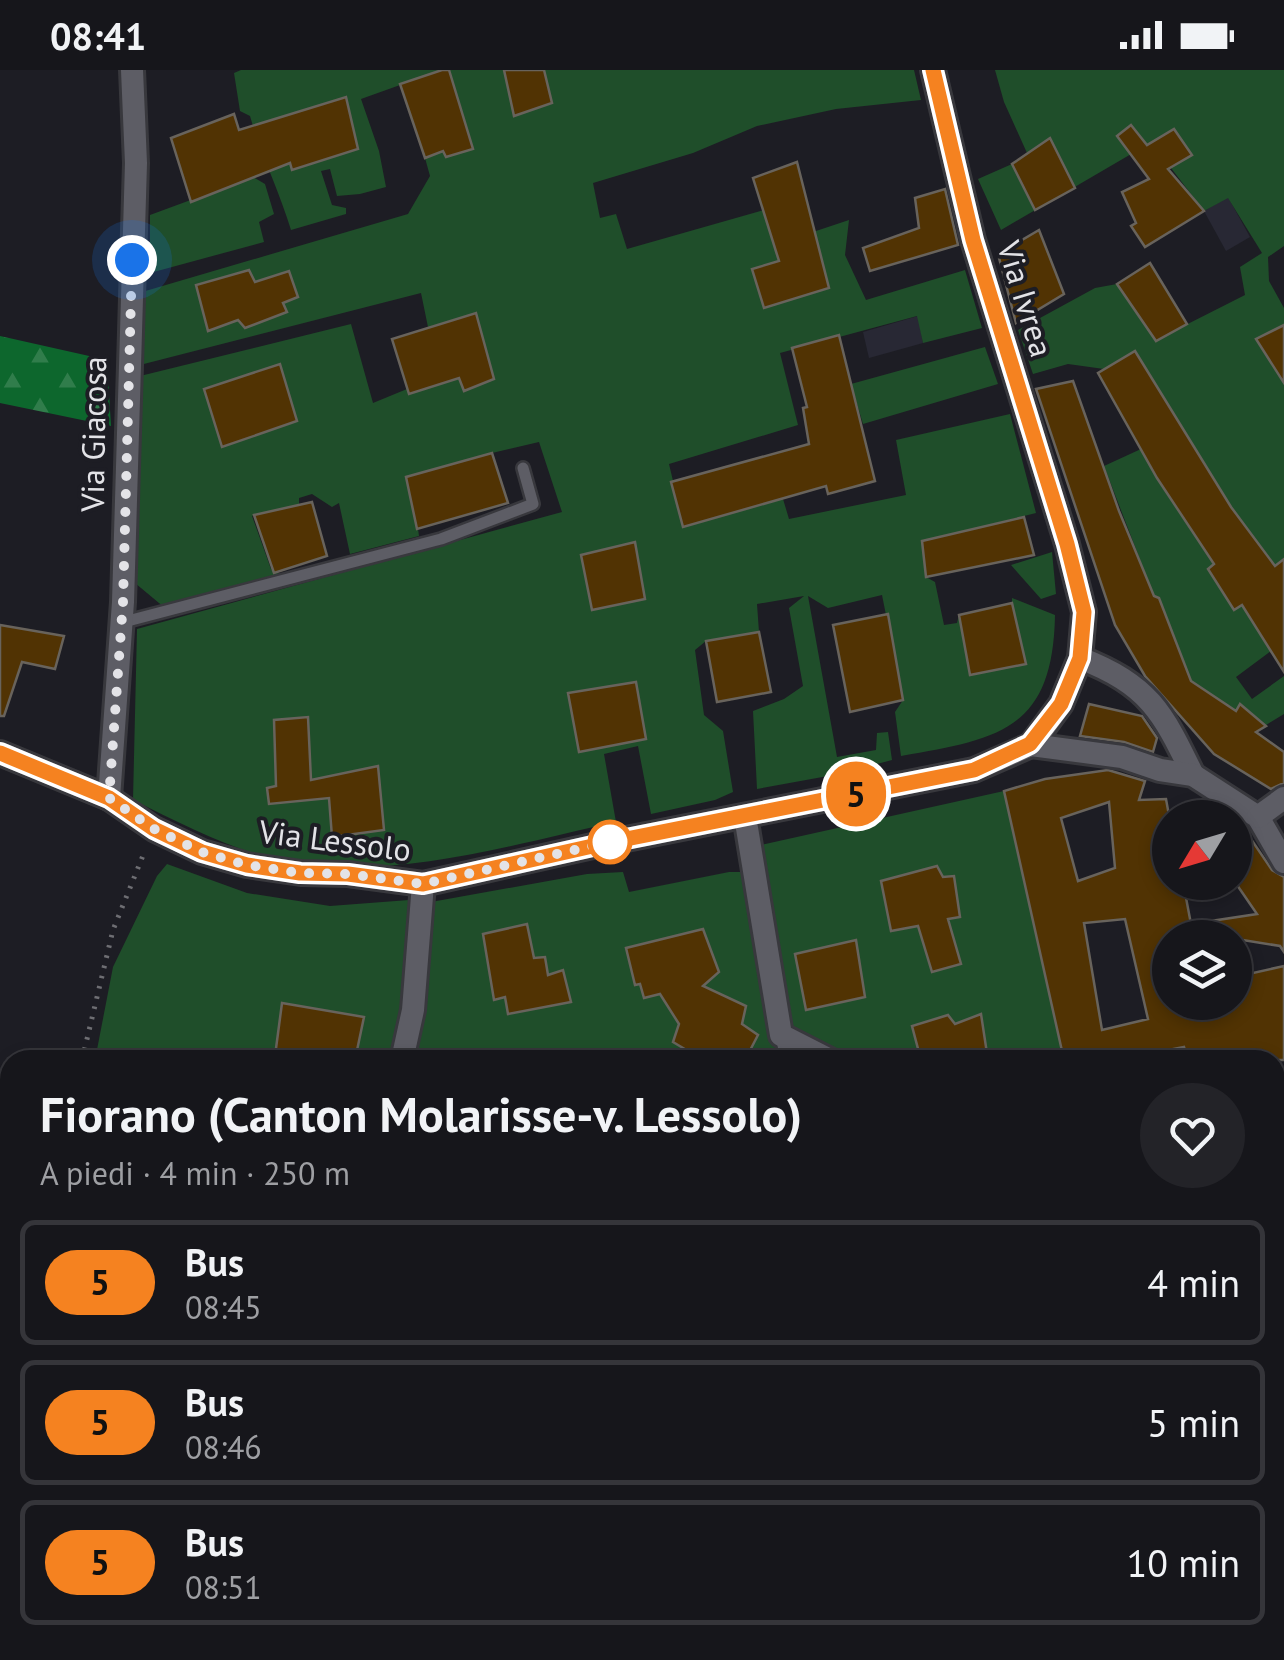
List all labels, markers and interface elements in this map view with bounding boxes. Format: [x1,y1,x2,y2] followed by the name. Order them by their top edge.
[50,11,146,60] text: 08:41
[107,235,157,285] your location
[988,235,1063,362] street label: Via Ivrea
[71,356,115,513] street label: Via Giacosa
[824,762,888,826] line badge: 5
[846,771,866,817] text: 5
[1152,800,1252,900] north arrow
[1152,800,1252,1020] map controls
[256,810,413,870] street label: Via Lessolo
[589,821,631,863] unlabelled marker
[1152,920,1252,1020] button: layers
[40,1083,802,1145] text: Fiorano (Canton Molarisse-v. Lessolo)
[1140,1083,1245,1188] button: heart
[40,1152,350,1194] text: A piedi · 4 min · 250 m
[185,1237,244,1286] text: Bus
[1147,1258,1240,1307] text: 4 min
[90,1259,110,1305] text: 5
[185,1286,262,1328] text: 08:45
[185,1377,244,1426] text: Bus
[1147,1398,1240,1447] text: 5 min
[90,1399,110,1445] text: 5
[185,1426,262,1468] text: 08:46
[185,1517,244,1566] text: Bus
[1127,1538,1240,1587] text: 10 min
[90,1539,110,1585] text: 5
[185,1566,262,1608] text: 08:51

